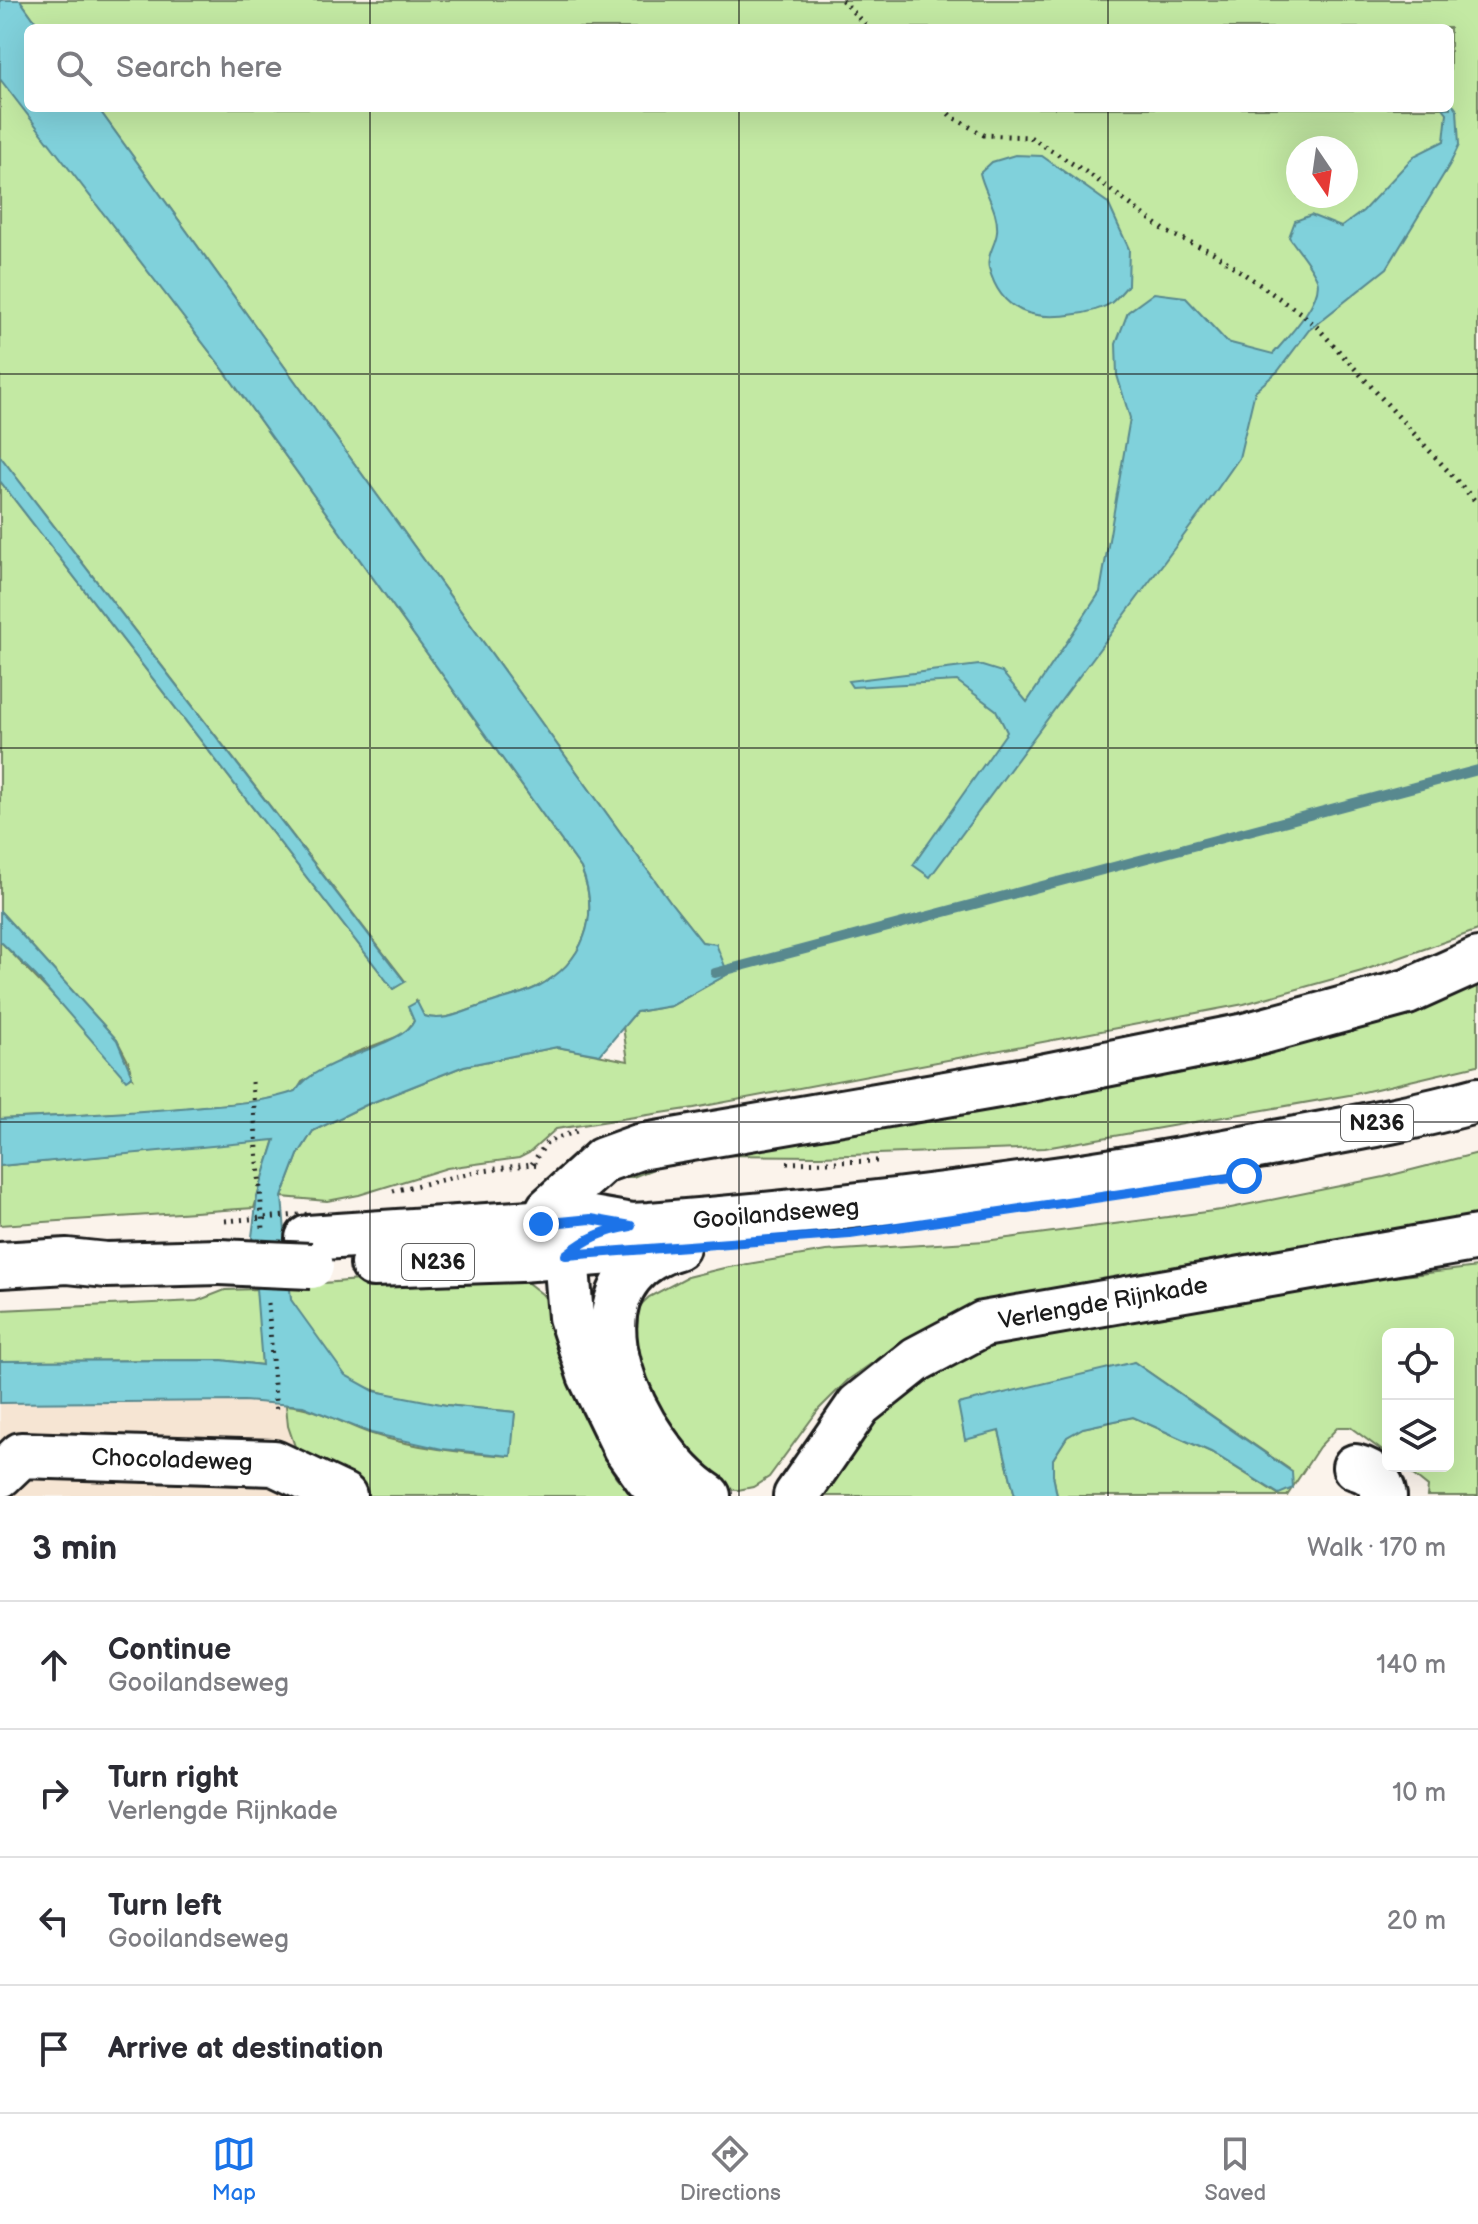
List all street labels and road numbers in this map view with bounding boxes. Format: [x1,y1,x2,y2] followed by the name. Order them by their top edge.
[1341,1105,1413,1141] road number: N236
[692,1192,860,1236] street label: Gooilandseweg
[402,1244,474,1280] road number: N236
[996,1270,1210,1336] street label: Verlengde Rijnkade
[91,1443,253,1477] street label: Chocoladeweg

